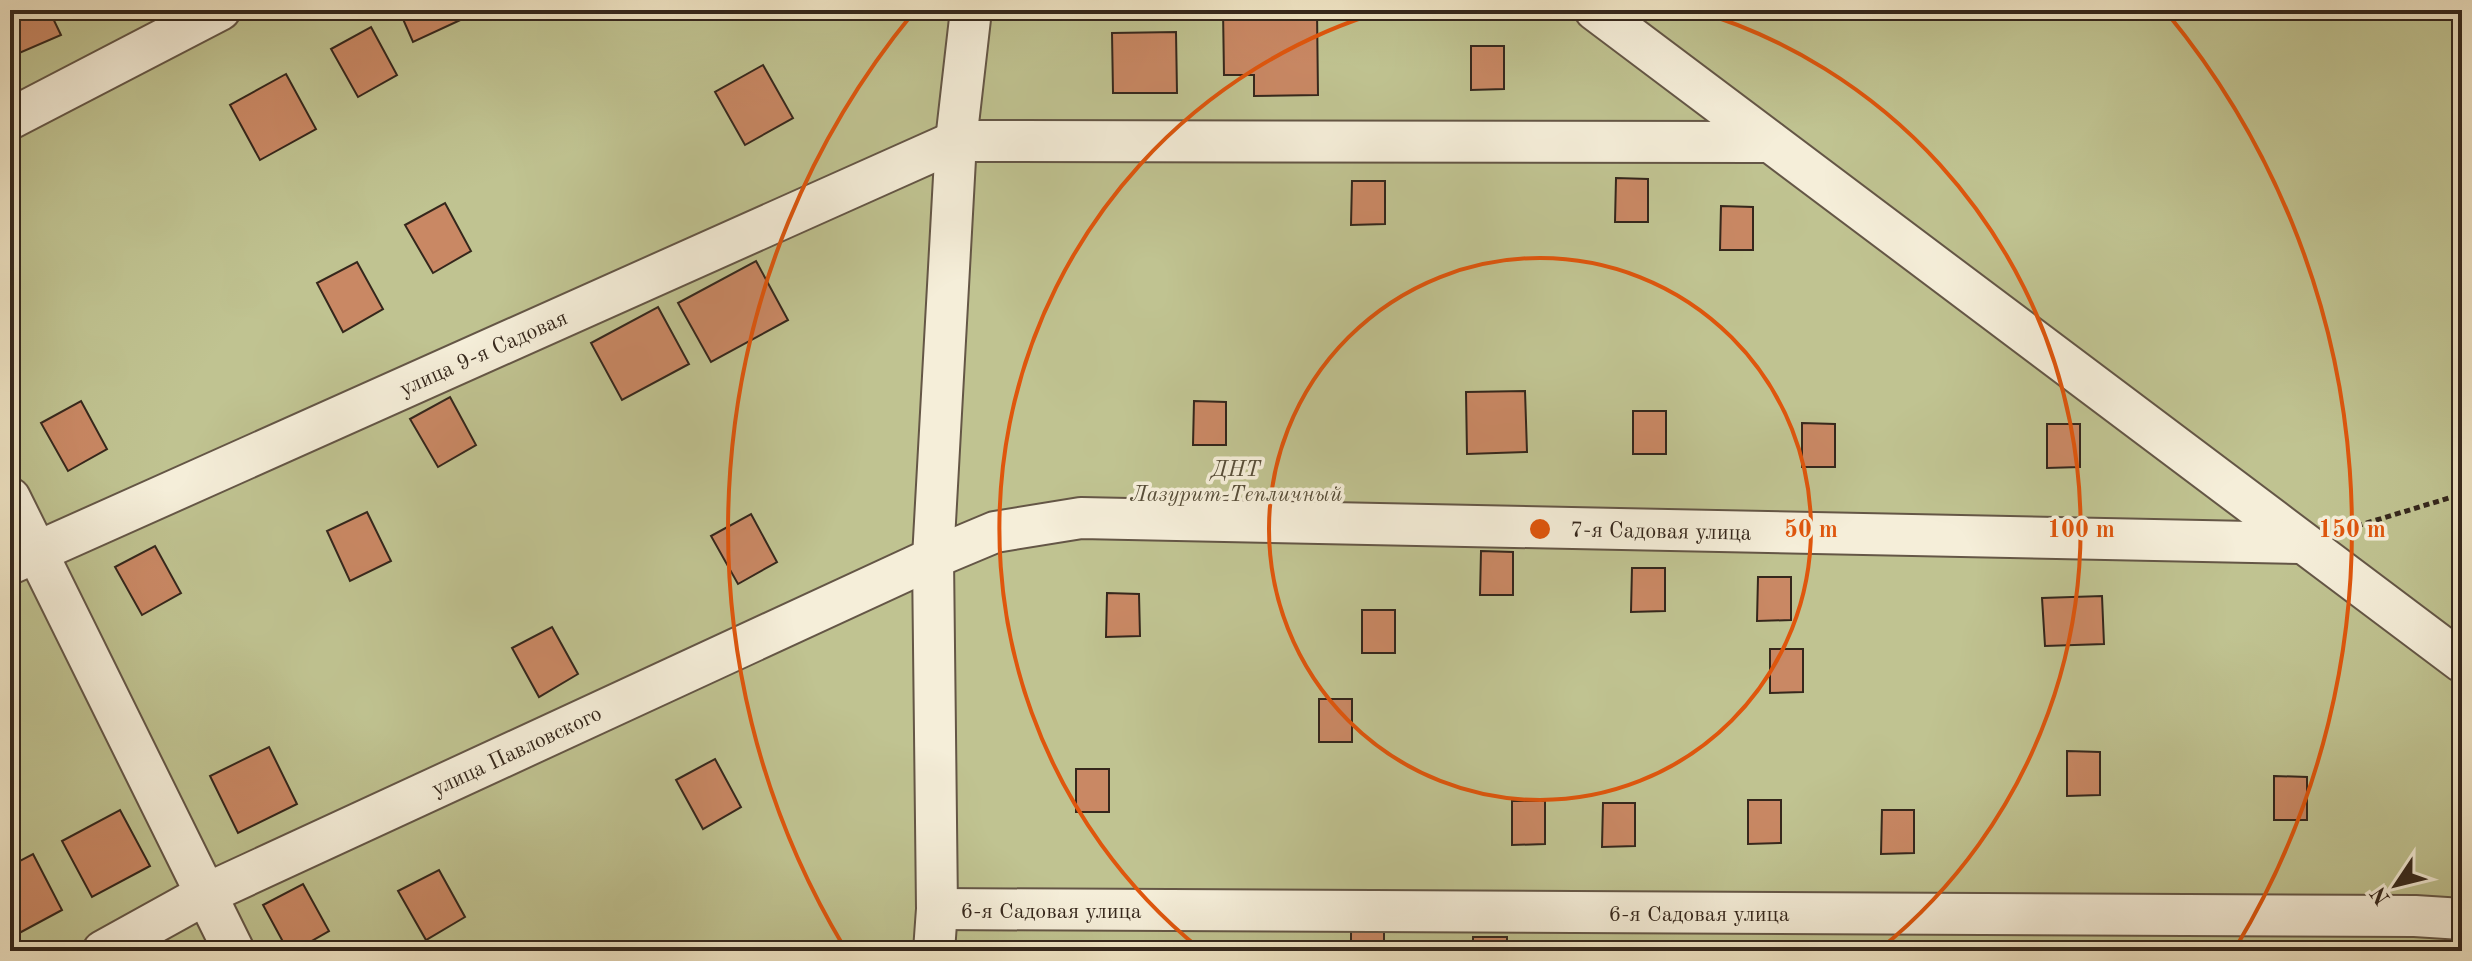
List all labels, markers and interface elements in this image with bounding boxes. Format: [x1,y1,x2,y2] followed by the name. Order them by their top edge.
[397,307,571,401] street label: улица 9-я Садовая
[1130,459,1343,506] park label: ДНТ Лазурит-Тепличный
[1526,515,1554,543] centre of rings
[1784,518,1838,543] text: 50 m
[2318,518,2386,543] text: 150 m
[1570,519,1752,545] street label: 7-я Садовая улица
[2047,519,2115,543] text: 100 m
[429,703,605,801] street label: улица Павловского
[2356,845,2436,925] north arrow
[2367,882,2395,909] text: N
[960,901,1142,923] street label: 6-я Садовая улица
[1608,904,1790,926] street label: 6-я Садовая улица

